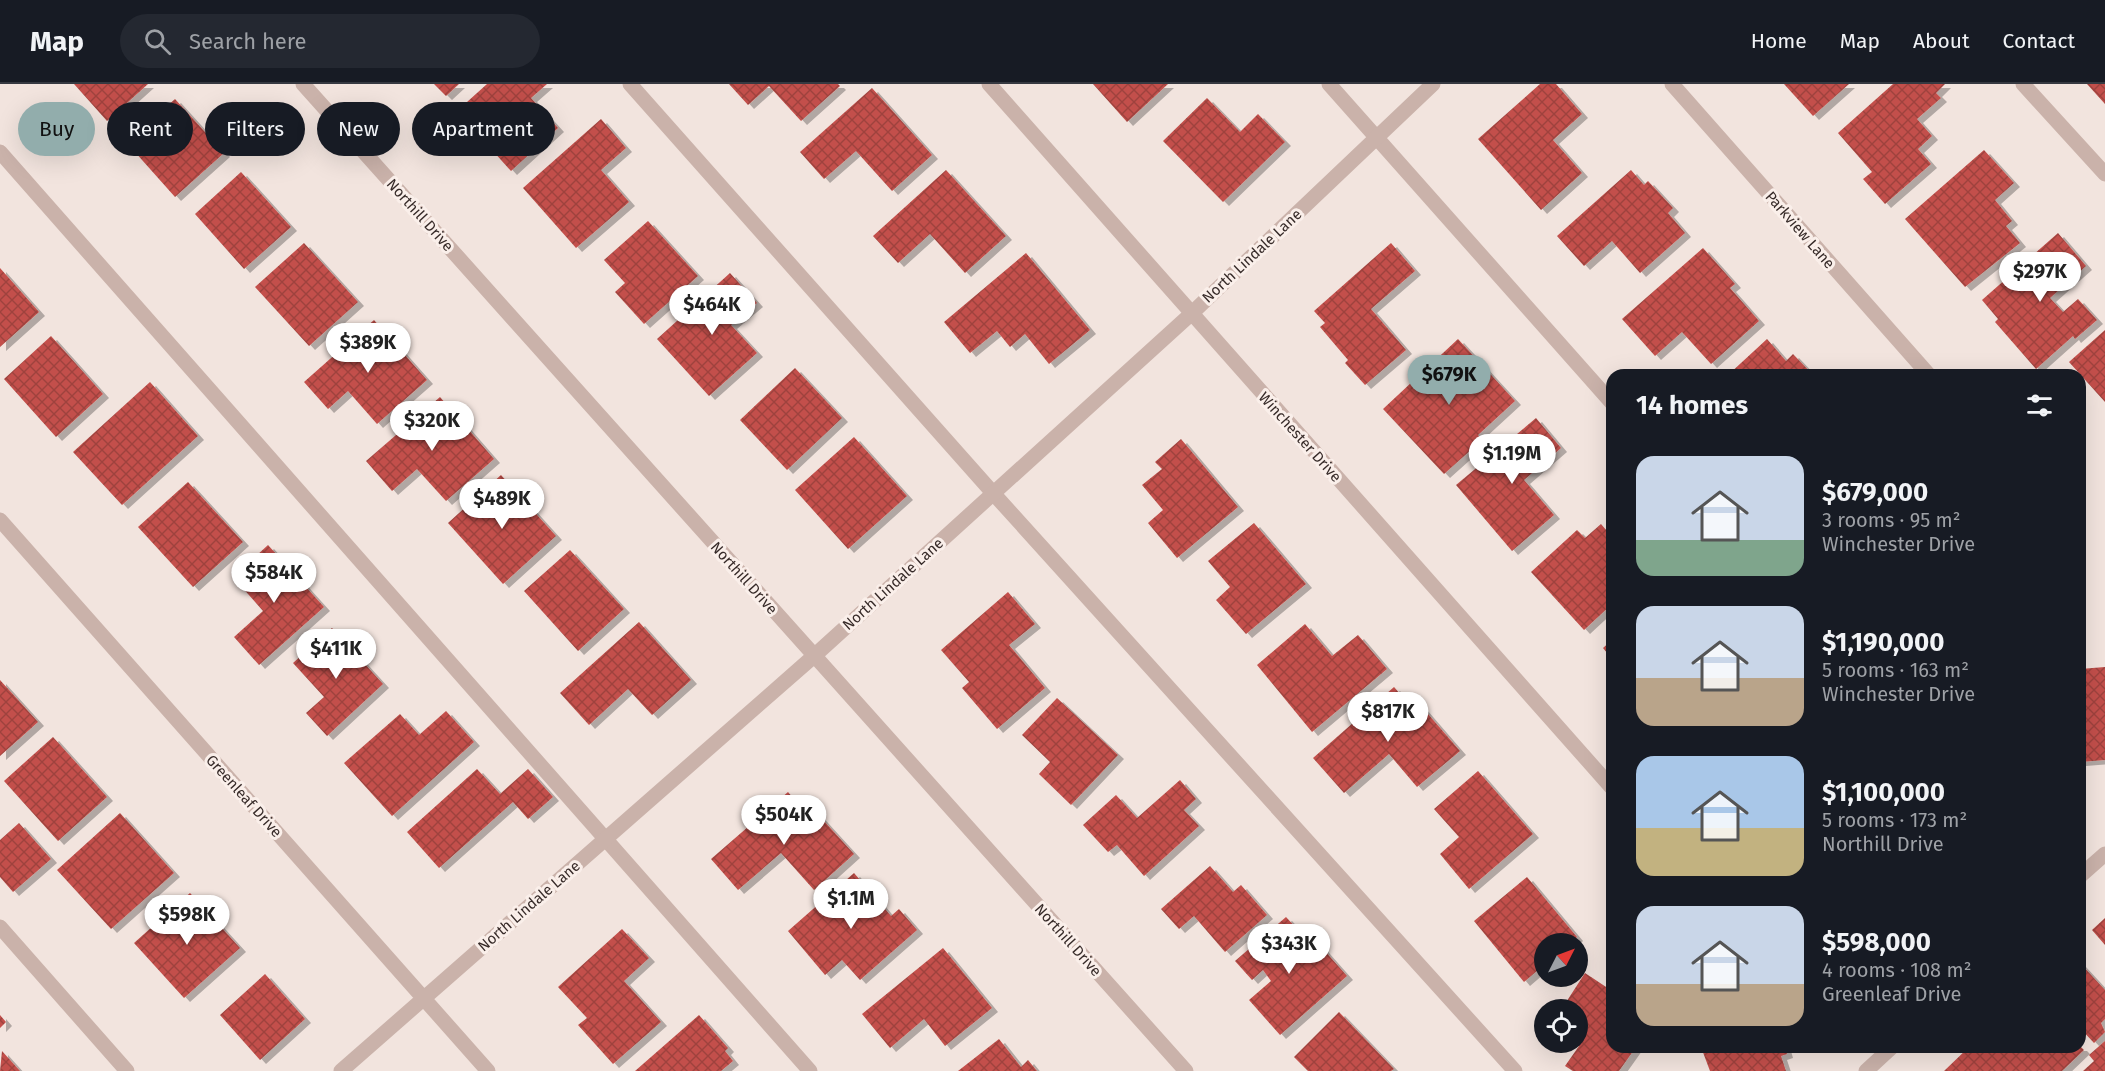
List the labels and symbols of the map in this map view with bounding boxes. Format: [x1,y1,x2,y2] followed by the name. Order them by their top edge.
[383,175,457,255] street label: Northill Drive
[1762,188,1838,272] street label: Parkview Lane
[1199,205,1305,307] street label: North Lindale Lane
[1998,252,2082,303] pin: $297K
[670,285,754,336] pin: $464K
[326,323,410,374] pin: $389K
[1407,355,1491,406] pin: $679K
[1255,388,1345,486] street label: Winchester Drive
[390,401,474,452] pin: $320K
[1463,434,1561,485] pin: $1.19M
[460,479,544,530] pin: $489K
[839,534,947,634] street label: North Lindale Lane
[707,538,781,618] street label: Northill Drive
[232,553,316,604] pin: $584K
[294,629,378,680] pin: $411K
[1346,692,1430,743] pin: $817K
[202,751,286,841] street label: Greenleaf Drive
[742,795,826,846] pin: $504K
[474,857,584,955] street label: North Lindale Lane
[809,879,893,930] pin: $1.1M
[145,895,229,946] pin: $598K
[1031,900,1105,980] street label: Northill Drive
[1247,924,1331,975] pin: $343K
[1534,933,1588,987] north arrow

